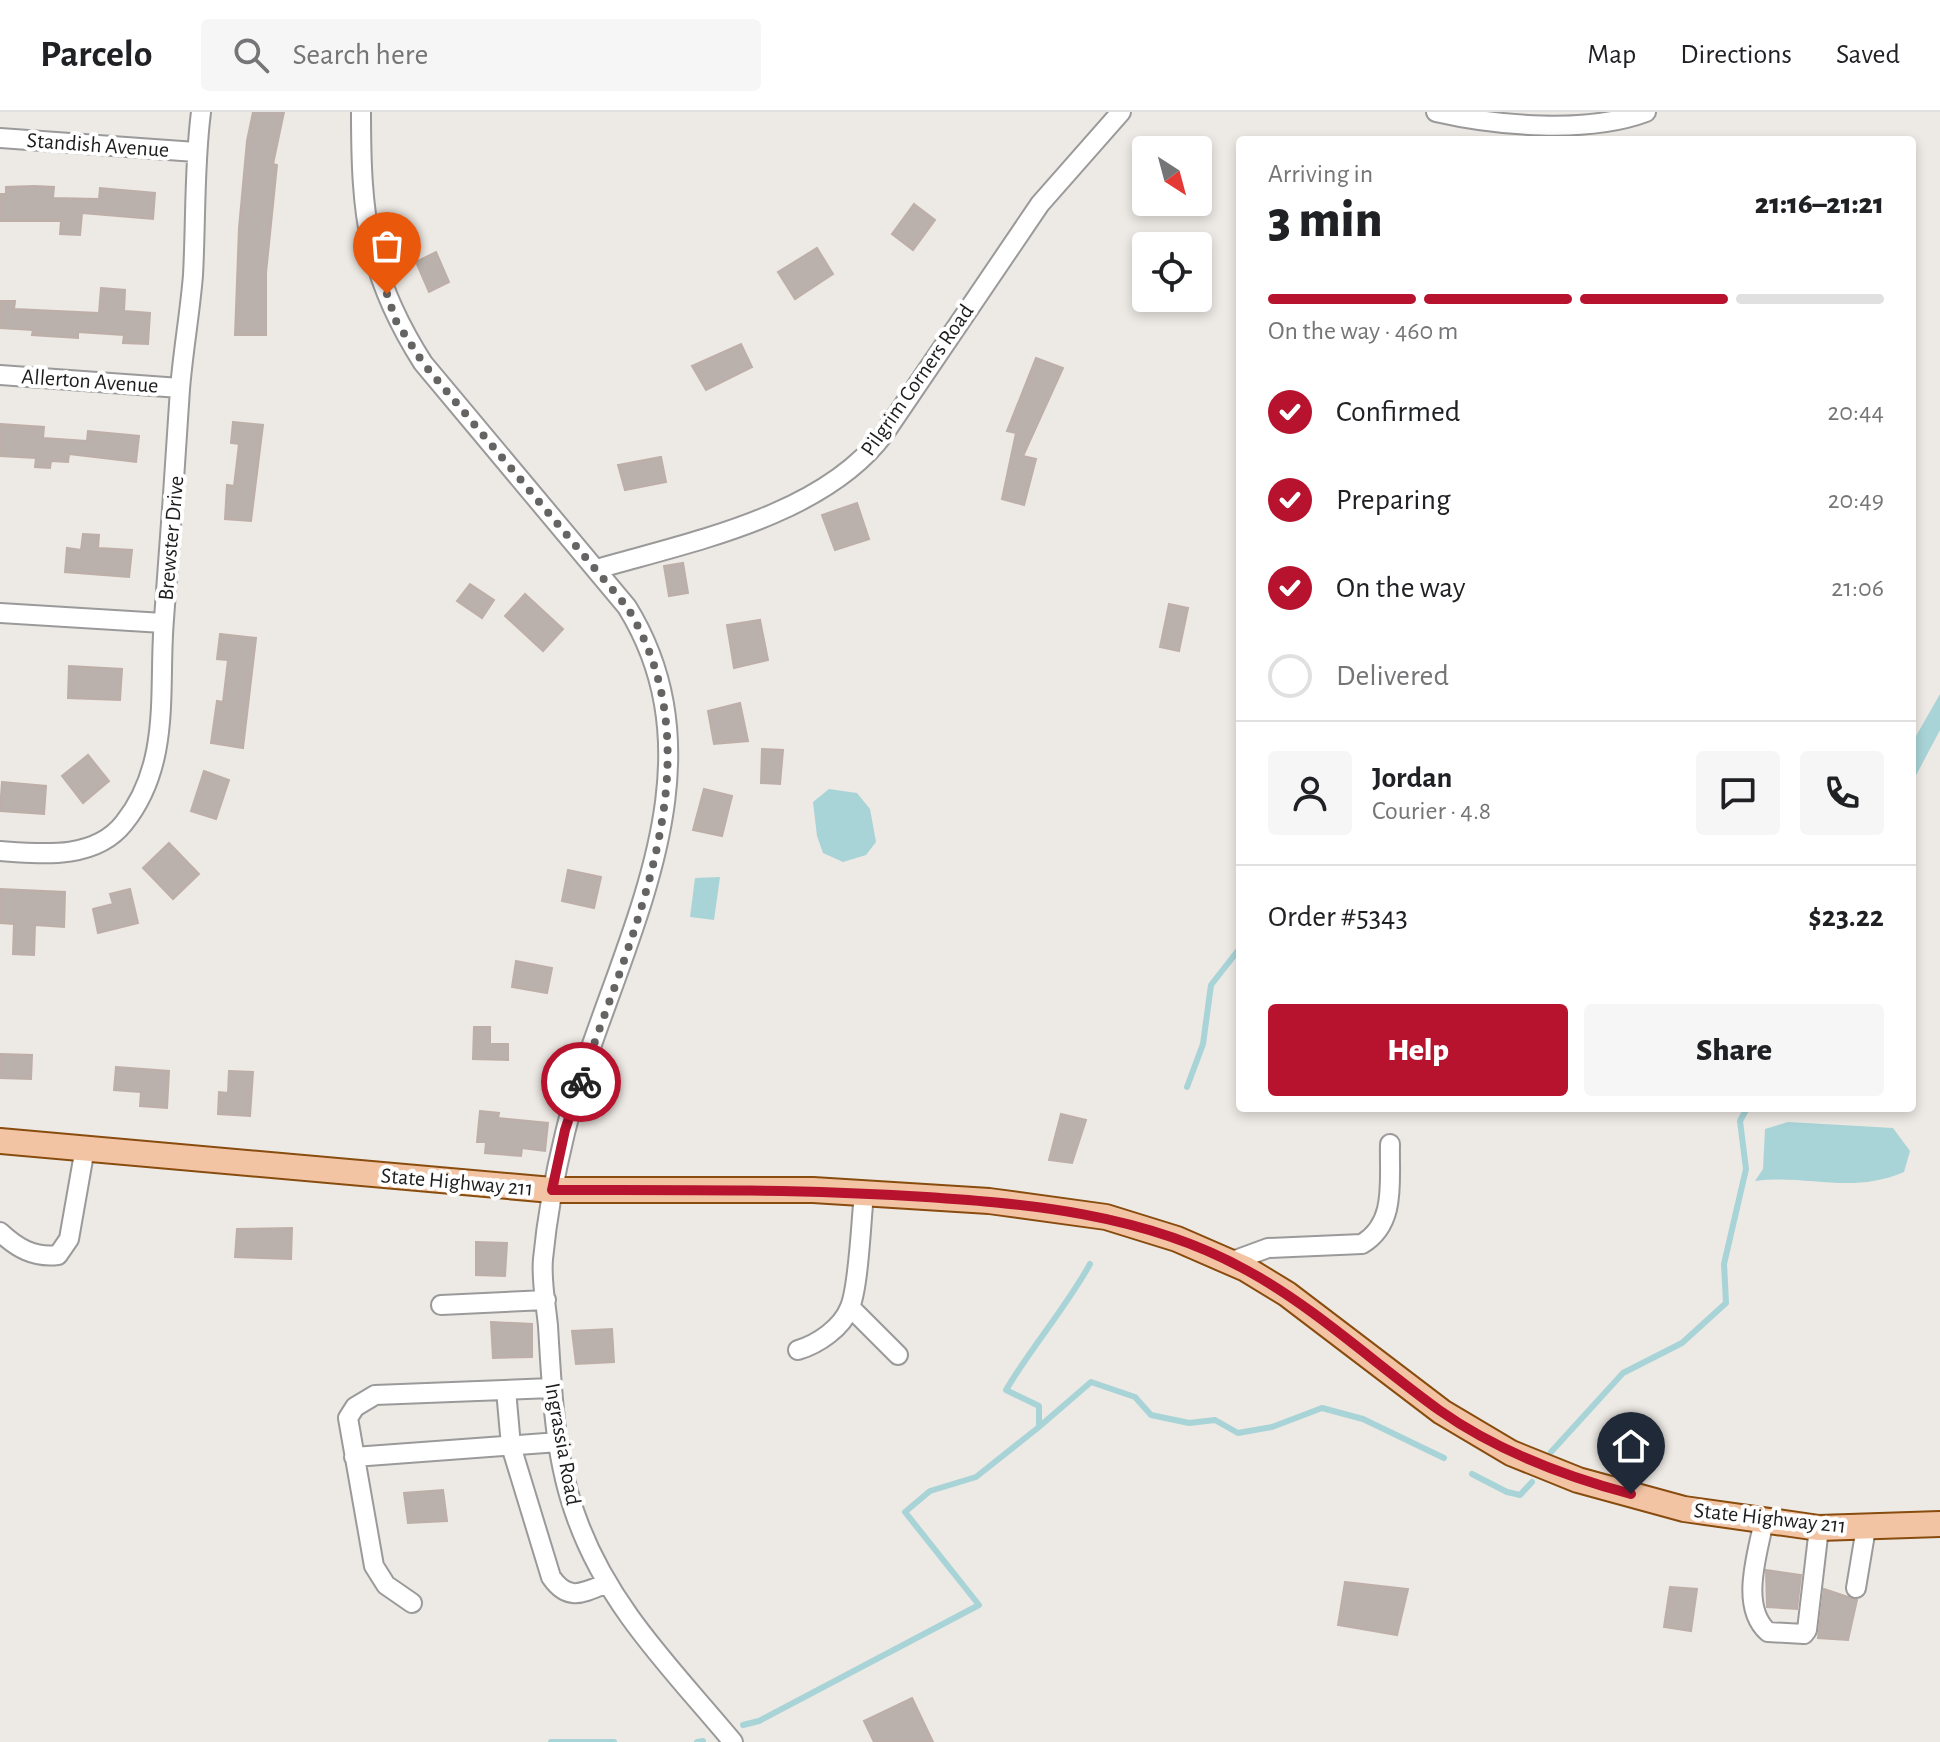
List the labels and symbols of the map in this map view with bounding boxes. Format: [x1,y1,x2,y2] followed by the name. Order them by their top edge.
[26,129,170,161] street label: Standish Avenue
[1132,136,1212,216] north arrow
[353,212,421,294] pin
[857,300,977,460] street label: Pilgrim Corners Road
[21,365,159,397] street label: Allerton Avenue
[155,475,187,601] street label: Brewster Drive
[541,1042,621,1122] courier
[380,1164,534,1200] street label: State Highway 211
[541,1381,585,1507] street label: Ingrassia Road
[1597,1412,1665,1494] pin
[1693,1499,1847,1537] street label: State Highway 211

